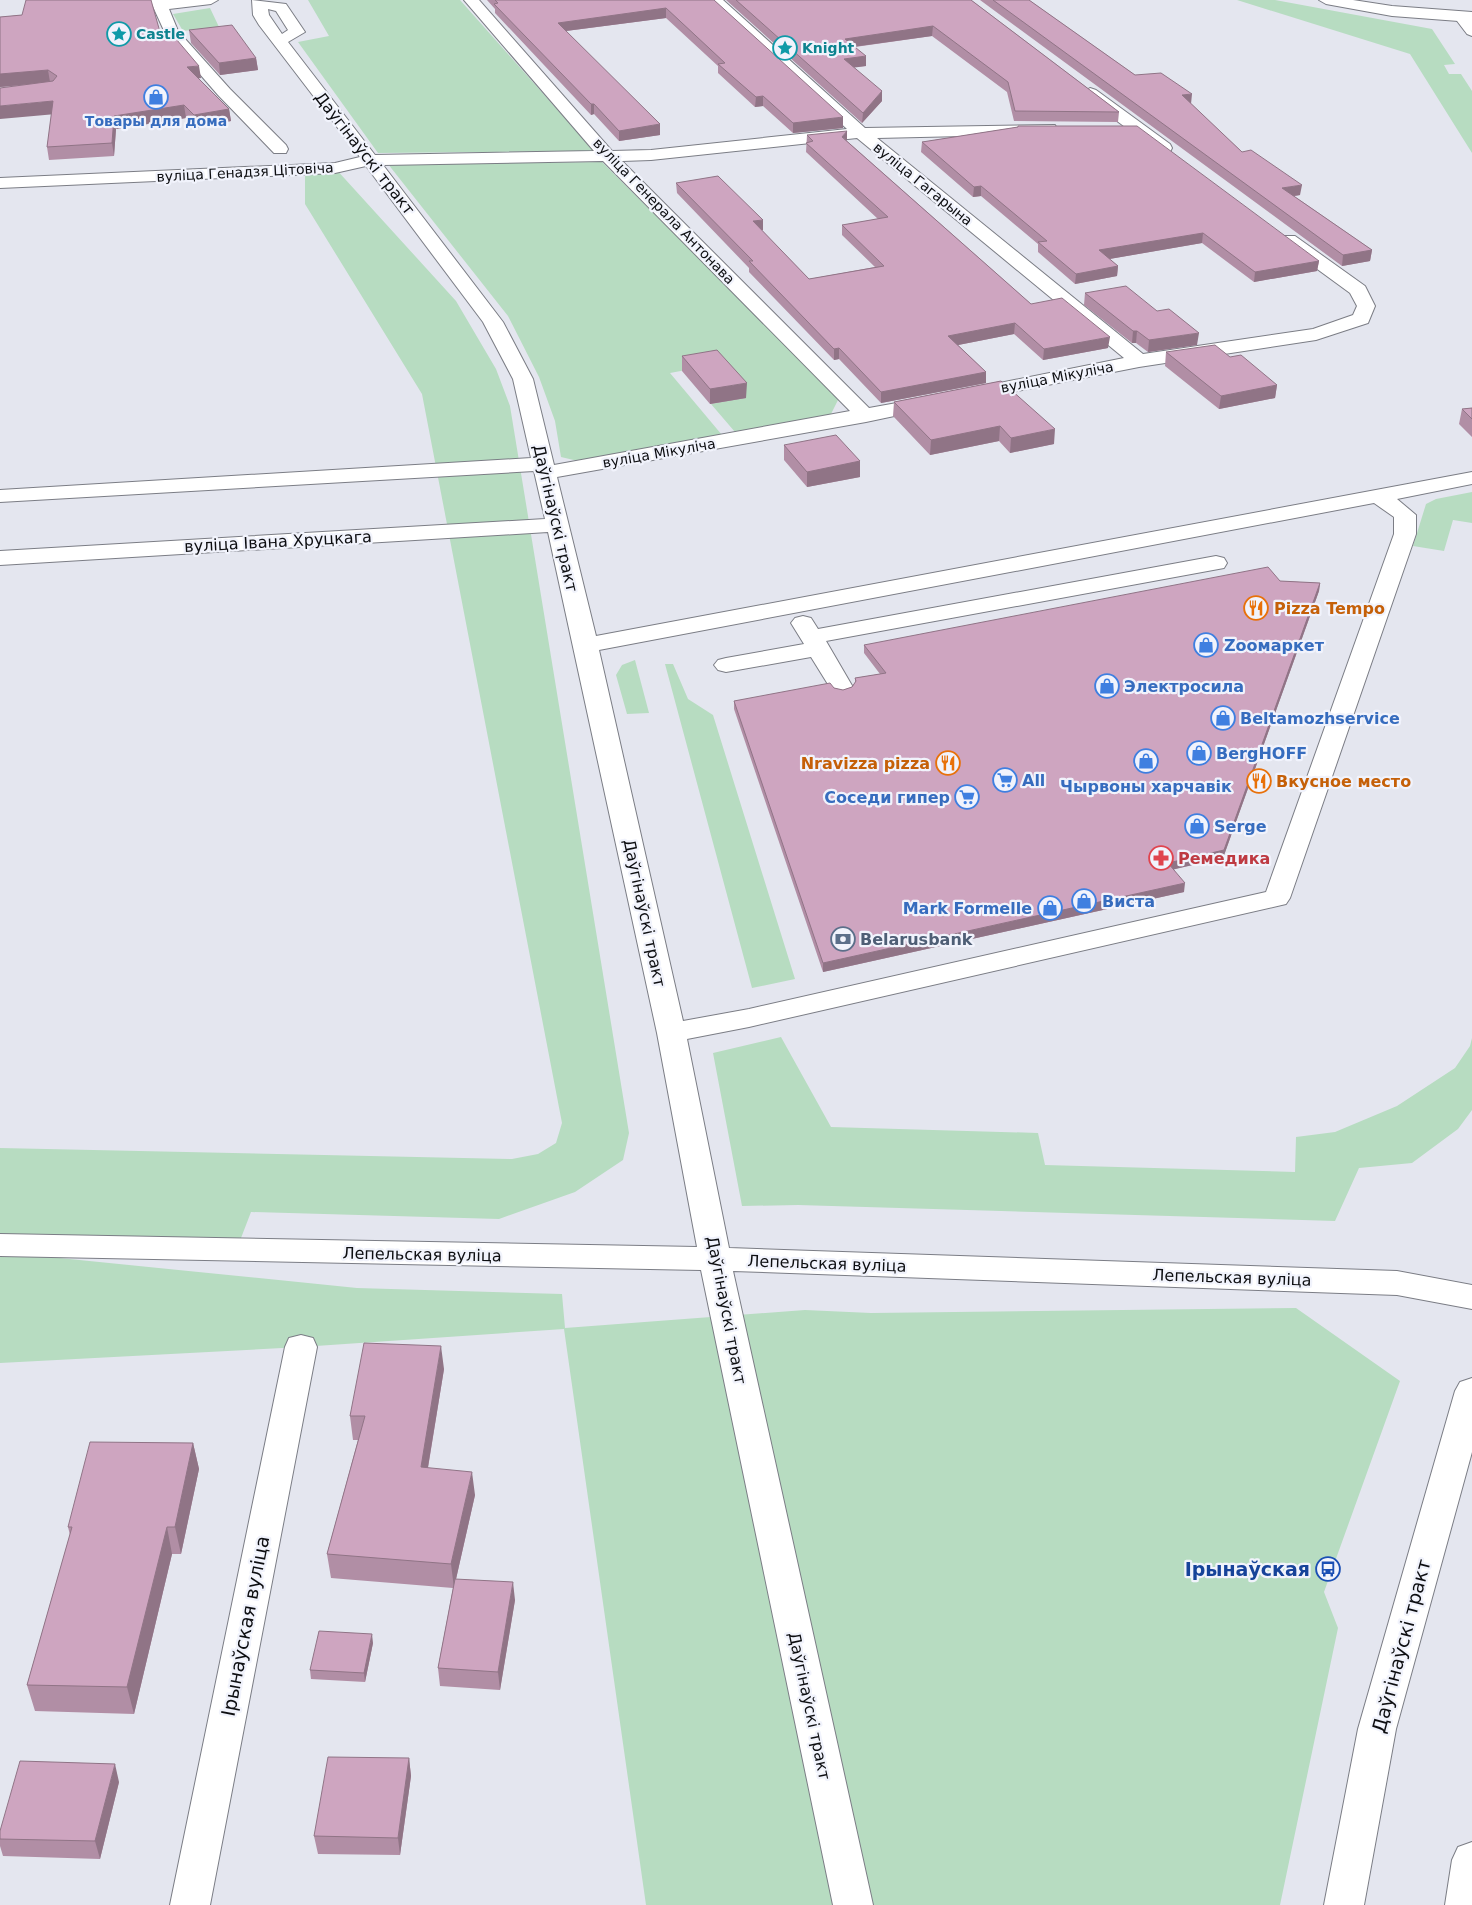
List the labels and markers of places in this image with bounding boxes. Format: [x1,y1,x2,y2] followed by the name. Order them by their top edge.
[106,21,132,47] place icon: Castle
[136,26,185,42] place label: Castle
[772,35,798,61] place icon: Knight
[802,40,855,56] place label: Knight
[143,84,169,110] shop icon: Товары для дома
[85,113,227,129] place label: Товары для дома
[1243,595,1269,621] restaurant icon: Pizza Tempo
[1274,599,1385,618] place label: Pizza Tempo
[1193,632,1219,658] shop icon: Zooмаркет
[1224,636,1325,655] place label: Zooмаркет
[1094,673,1120,699] shop icon: Электросила
[1124,677,1244,696] place label: Электросила
[1210,705,1236,731] shop icon: Beltamozhservice
[1240,709,1400,728] place label: Beltamozhservice
[1186,740,1212,766] shop icon: BergHOFF
[1216,744,1307,763] place label: BergHOFF
[1133,748,1159,774] shop icon: Чырвоны харчавік
[935,750,961,776] restaurant icon: Nravizza pizza
[801,754,930,773] place label: Nravizza pizza
[992,767,1018,793] supermarket icon: All
[1246,768,1272,794] restaurant icon: Вкусное место
[1022,771,1045,790] place label: All
[1276,772,1411,791] place label: Вкусное место
[1060,777,1232,796] place label: Чырвоны харчавік
[954,784,980,810] supermarket icon: Соседи гипер
[824,788,950,807] place label: Соседи гипер
[1184,813,1210,839] shop icon: Serge
[1214,817,1267,836] place label: Serge
[1148,845,1174,871] pharmacy icon: Ремедика
[1178,849,1270,868] place label: Ремедика
[1071,888,1097,914] shop icon: Виста
[1102,892,1155,911] place label: Виста
[1037,895,1063,921] shop icon: Mark Formelle
[903,899,1032,918] place label: Mark Formelle
[830,926,856,952] bank icon: Belarusbank
[860,930,973,949] place label: Belarusbank
[1315,1556,1341,1582] bus stop icon: Ірынаўская
[1185,1558,1310,1580] place label: Ірынаўская

